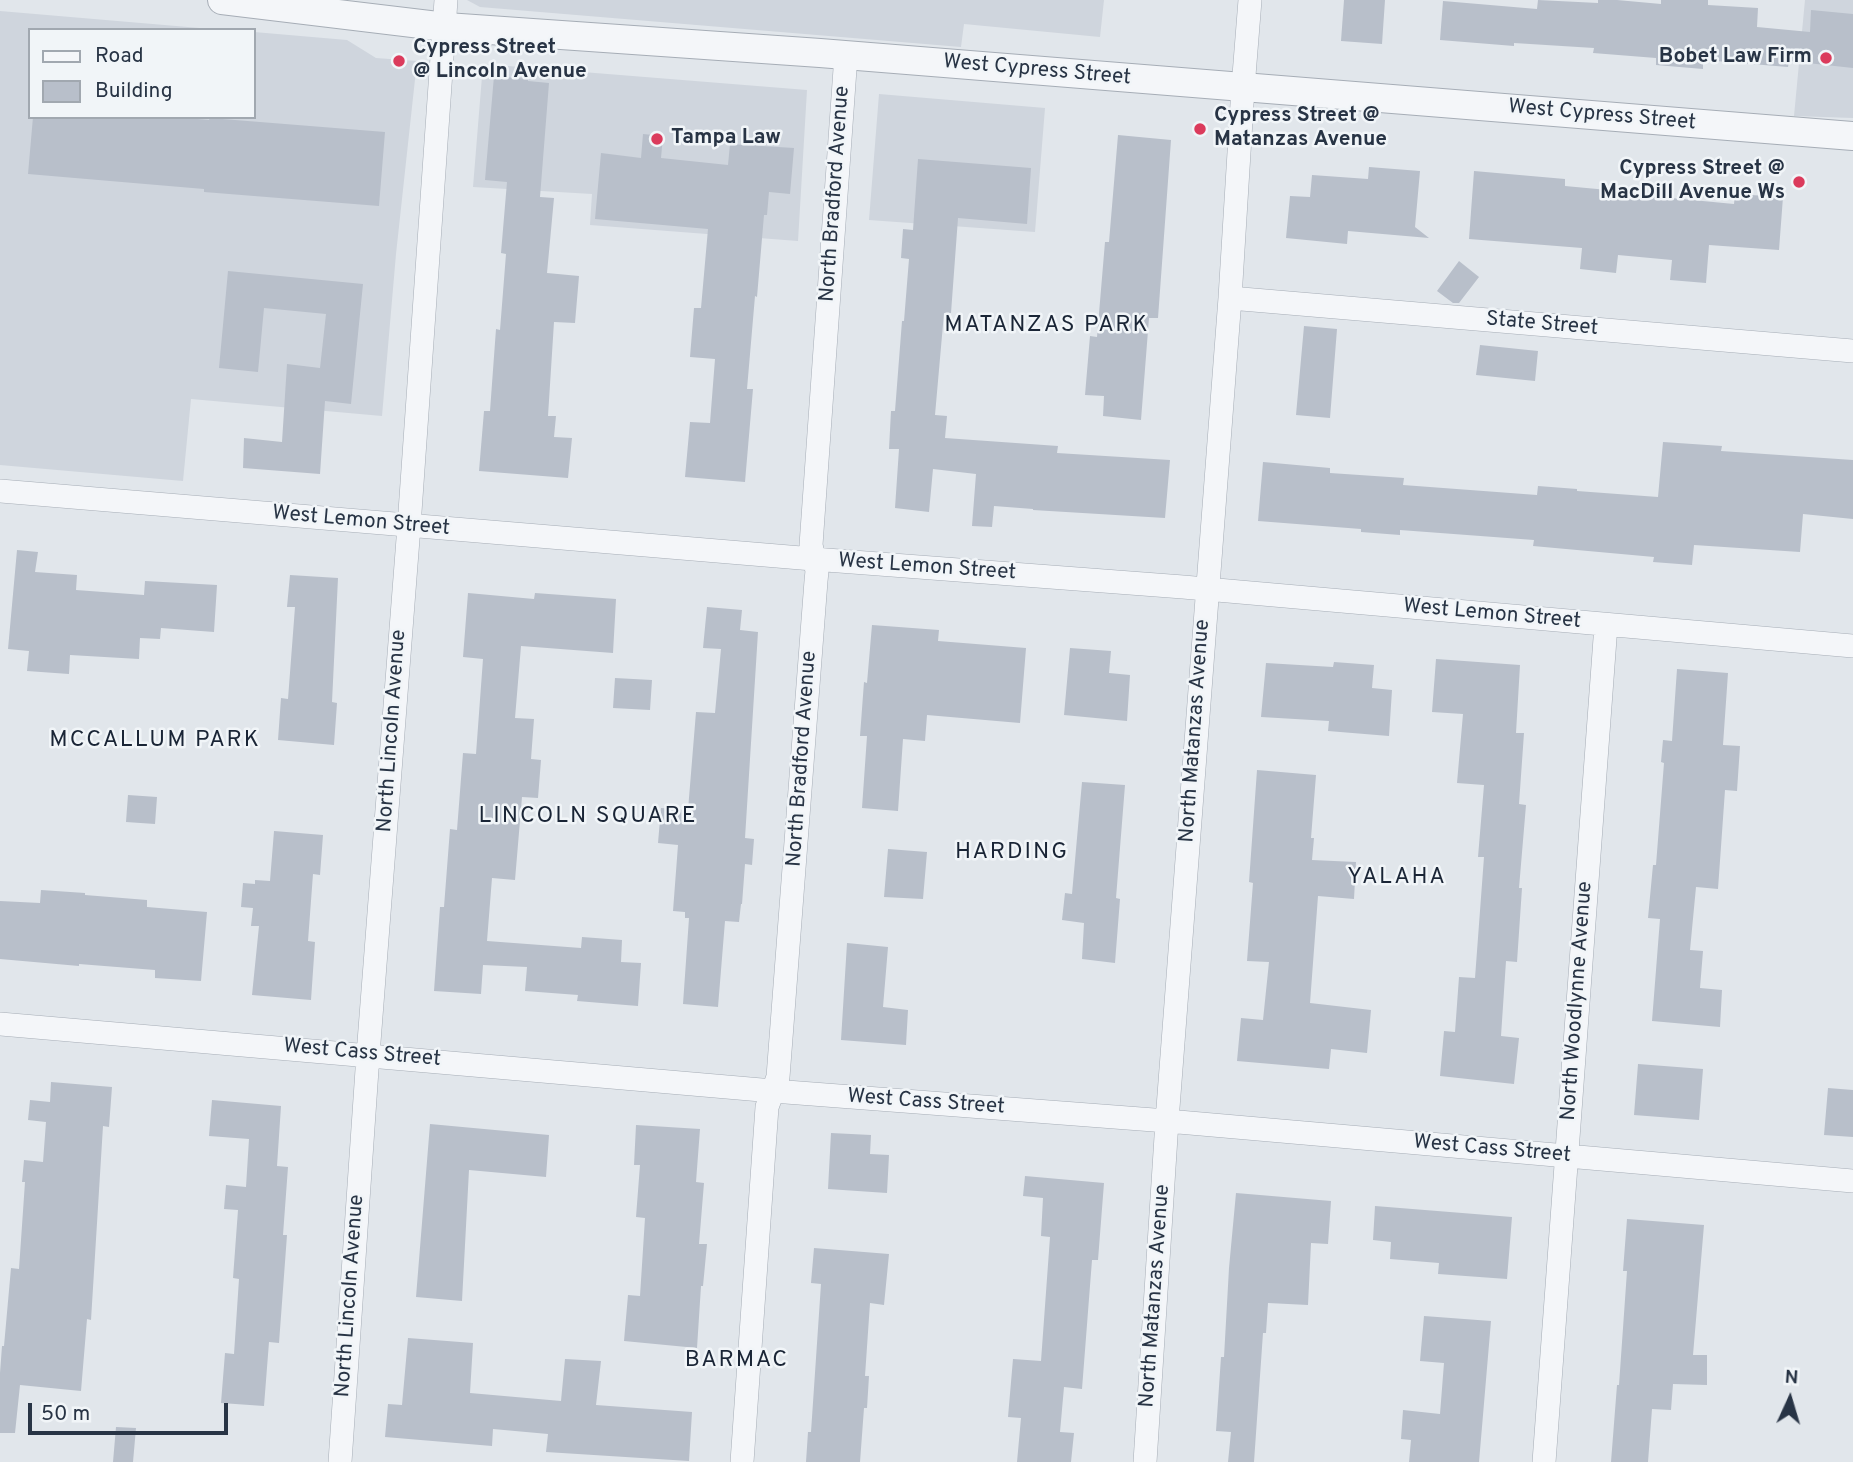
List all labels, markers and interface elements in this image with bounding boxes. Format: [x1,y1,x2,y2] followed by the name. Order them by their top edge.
[28,28,256,119] legend
[413,36,587,86] place label: Cypress Street @ Lincoln Avenue
[95,43,144,70] text: Road
[1659,45,1812,71] place label: Bobet Law Firm
[942,50,1132,92] street label: West Cypress Street
[1818,50,1834,66] marker: Bobet Law Firm
[391,53,407,69] marker: Cypress Street @ Lincoln Avenue
[95,78,173,105] text: Building
[816,85,856,303] street label: North Bradford Avenue
[1507,95,1697,137] street label: West Cypress Street
[1214,104,1387,154] place label: Cypress Street @ Matanzas Avenue
[1192,121,1208,137] marker: Cypress Street @ Matanzas Avenue
[671,126,781,152] place label: Tampa Law
[649,131,665,147] marker: Tampa Law
[1600,157,1785,207] place label: Cypress Street @ MacDill Avenue Ws
[1791,174,1807,190] marker: Cypress Street @ MacDill Avenue Ws
[1485,308,1599,342] street label: State Street
[946,312,1148,340] district label: MATANZAS PARK
[271,502,451,542] street label: West Lemon Street
[837,549,1017,587] street label: West Lemon Street
[1402,595,1582,635] street label: West Lemon Street
[1176,619,1216,843] street label: North Matanzas Avenue
[373,629,413,833] street label: North Lincoln Avenue
[783,650,823,868] street label: North Bradford Avenue
[51,727,259,755] district label: MCCALLUM PARK
[480,803,696,831] district label: LINCOLN SQUARE
[956,839,1068,867] district label: HARDING
[1348,864,1446,892] district label: YALAHA
[1557,880,1599,1122] street label: North Woodlynne Avenue
[282,1035,442,1073] street label: West Cass Street
[846,1085,1006,1121] street label: West Cass Street
[1412,1131,1572,1169] street label: West Cass Street
[1136,1184,1176,1408] street label: North Matanzas Avenue
[331,1194,371,1398] street label: North Lincoln Avenue
[686,1347,788,1375] district label: BARMAC
[1755,1364,1825,1434] north arrow
[1784,1366,1799,1390] text: N
[32,1388,231,1432] scale bar
[41,1401,90,1428] text: 50 m

